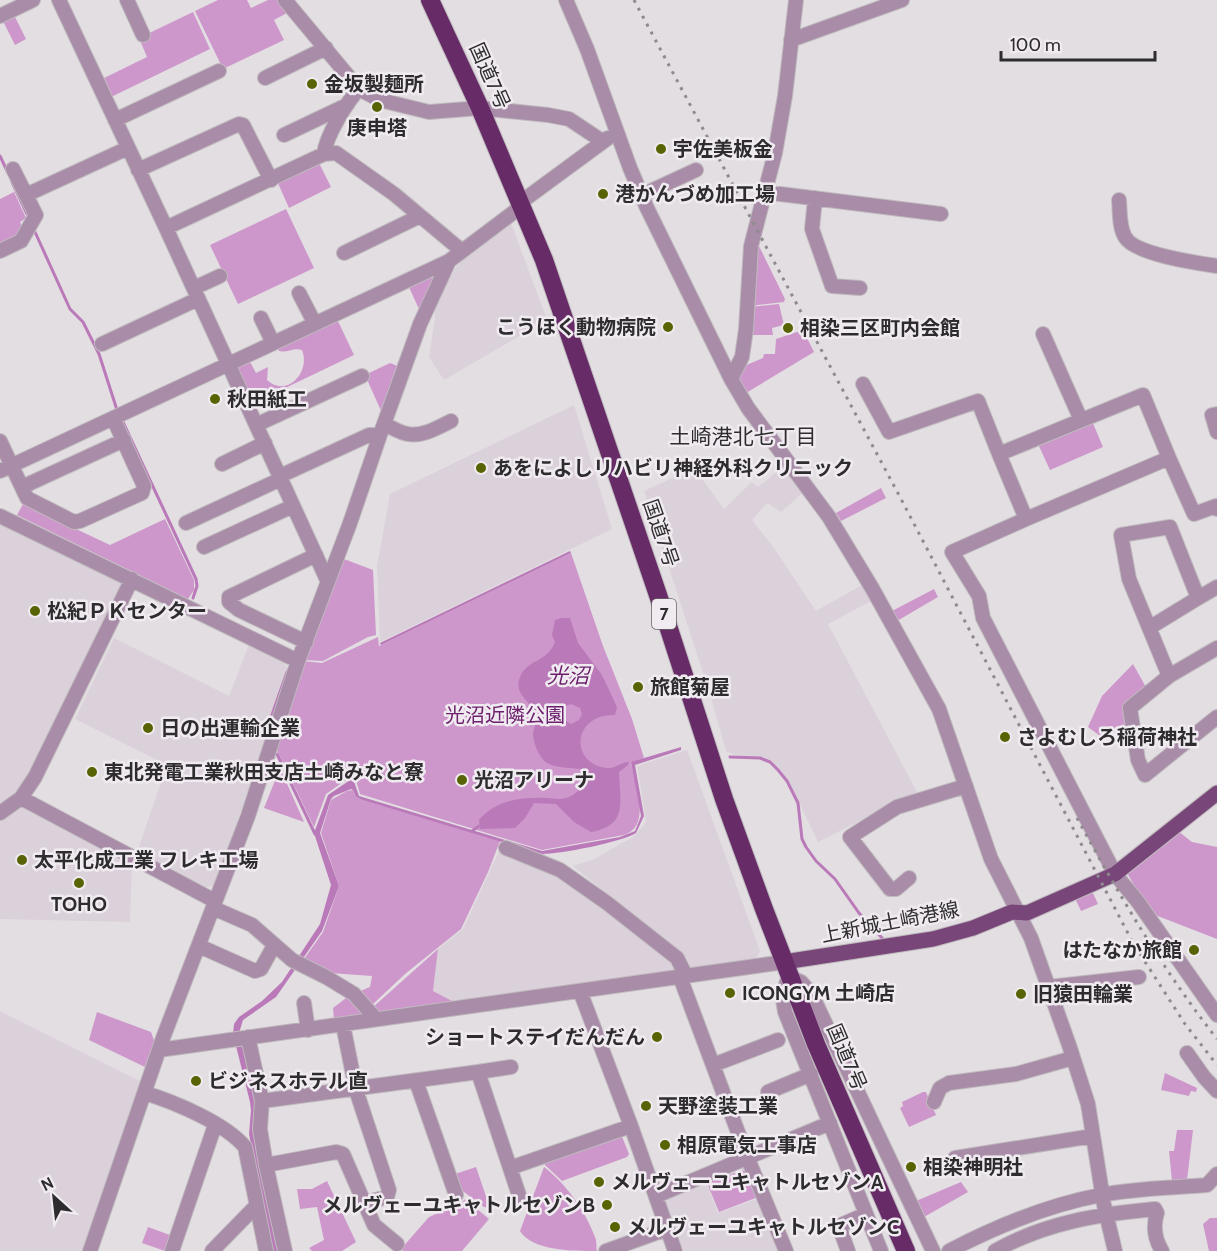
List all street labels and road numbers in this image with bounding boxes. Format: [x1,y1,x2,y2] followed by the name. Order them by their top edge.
[465,39,515,113] street label: 国道7号
[638,496,684,570] street label: 国道7号
[652,599,676,629] road number: 7
[819,897,961,947] street label: 上新城土崎港線
[822,1020,872,1094] street label: 国道7号

